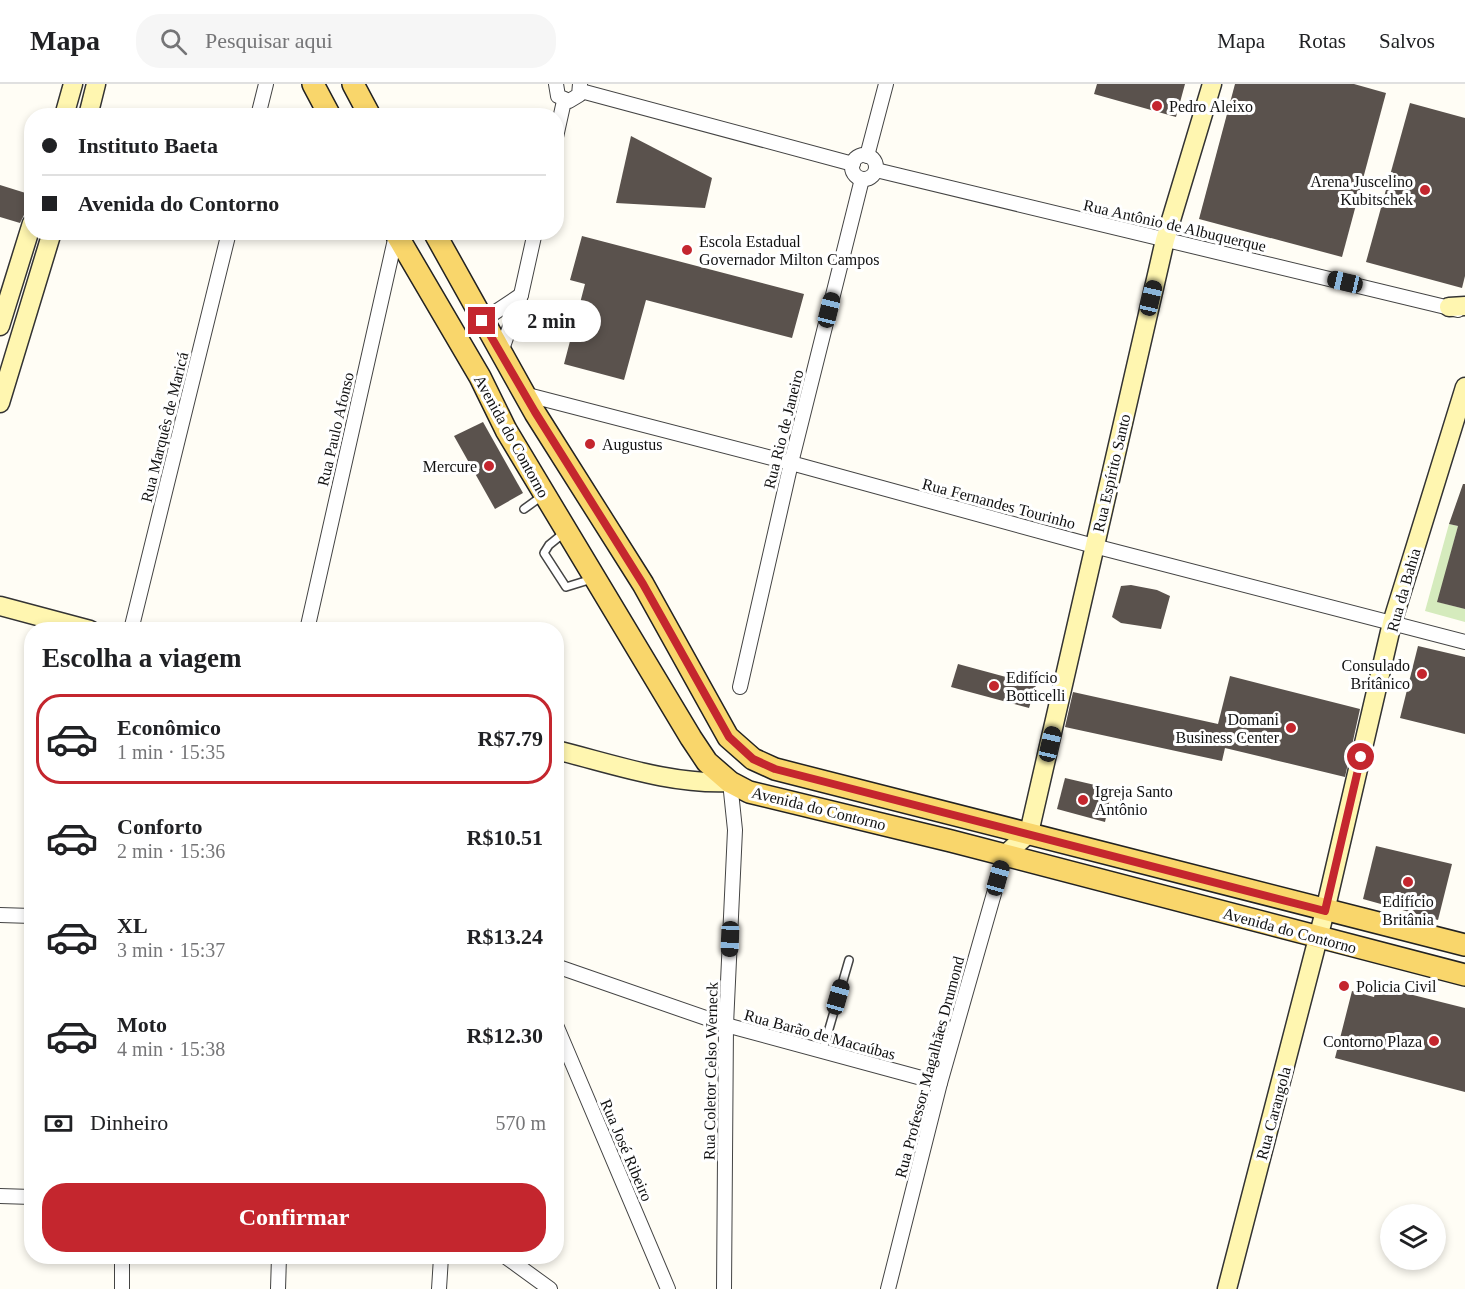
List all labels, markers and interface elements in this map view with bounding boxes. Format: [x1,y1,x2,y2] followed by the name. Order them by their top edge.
[136,14,556,68] search box
[30,25,100,56] text: Mapa
[157,25,190,58] icon: search
[205,28,333,53] text: Pesquisar aqui
[1217,29,1265,53] text: Mapa
[1298,29,1346,53] text: Rotas
[1379,29,1435,53] text: Salvos
[1169,98,1253,115] place label: Pedro Aleixo
[1150,99,1164,113] marker: Pedro Aleixo
[78,133,218,158] text: Instituto Baeta
[1310,173,1413,208] place label: Arena Juscelino Kubitschek
[1418,183,1432,197] marker: Arena Juscelino Kubitschek
[78,191,279,216] text: Avenida do Contorno
[1082,196,1268,256] street label: Rua Antônio de Albuquerque
[699,233,879,269] place label: Escola Estadual Governador Milton Campos
[680,243,694,257] marker: Escola Estadual Governador Milton Campos
[1325,269,1365,295] car
[1138,278,1164,318] car
[816,290,842,330] car
[503,300,602,342] callout: 2 min
[468,307,495,334] route end
[527,310,576,332] text: 2 min
[138,350,192,504] street label: Rua Marquês de Maricá
[760,368,807,490] street label: Rua Rio de Janeiro
[314,370,357,488] street label: Rua Paulo Afonso
[471,372,552,500] street label: Avenida do Contorno
[1090,412,1134,534] street label: Rua Espírito Santo
[602,436,662,454] place label: Augustus
[583,437,597,451] marker: Augustus
[423,458,477,475] place label: Mercure
[482,459,496,473] marker: Mercure
[921,475,1077,532] street label: Rua Fernandes Tourinho
[1383,546,1424,634] street label: Rua da Bahia
[42,643,242,673] text: Escolha a viagem
[1342,657,1410,692] place label: Consulado Britânico
[1415,667,1429,681] marker: Consulado Britânico
[1006,669,1066,704] place label: Edifício Botticelli
[987,679,1001,693] marker: Edifício Botticelli
[1175,711,1280,746] place label: Domani Business Center
[45,712,99,766] icon: car
[117,715,221,740] text: Econômico
[1284,721,1298,735] marker: Domani Business Center
[1037,724,1063,764] car
[478,726,543,751] text: R$7.79
[117,741,225,763] text: 1 min · 15:35
[1347,743,1374,770] route start
[1095,783,1173,818] place label: Igreja Santo Antônio
[750,784,888,833] street label: Avenida do Contorno
[1076,793,1090,807] marker: Igreja Santo Antônio
[45,811,99,865] icon: car
[117,814,203,839] text: Conforto
[467,825,543,850] text: R$10.51
[117,840,225,862] text: 2 min · 15:36
[984,858,1012,898] car
[1401,875,1415,889] marker: Edifício Britânia
[1382,893,1434,928] place label: Edifício Britânia
[1221,904,1358,956] street label: Avenida do Contorno
[45,910,99,964] icon: car
[117,913,148,938] text: XL
[720,921,740,957] car
[467,924,543,949] text: R$13.24
[117,939,225,961] text: 3 min · 15:37
[892,954,968,1180] street label: Rua Professor Magalhães Drumond
[824,977,852,1017] car
[1356,978,1437,995] place label: Policia Civil
[1337,979,1351,993] marker: Policia Civil
[700,982,721,1160] street label: Rua Coletor Celso Werneck
[742,1006,897,1063] street label: Rua Barão de Macaúbas
[45,1009,99,1063] icon: car
[117,1012,167,1037] text: Moto
[467,1023,543,1048] text: R$12.30
[1323,1033,1422,1050] place label: Contorno Plaza
[1427,1034,1441,1048] marker: Contorno Plaza
[117,1038,225,1060] text: 4 min · 15:38
[1253,1065,1295,1162] street label: Rua Carangola
[597,1097,656,1204] street label: Rua José Ribeiro
[42,1107,75,1140] icon: cash
[90,1110,168,1135] text: Dinheiro
[495,1112,546,1134] text: 570 m
[42,1183,546,1252] button: Confirmar
[1380,1204,1446,1270] map controls
[1380,1204,1446,1270] button: layers

